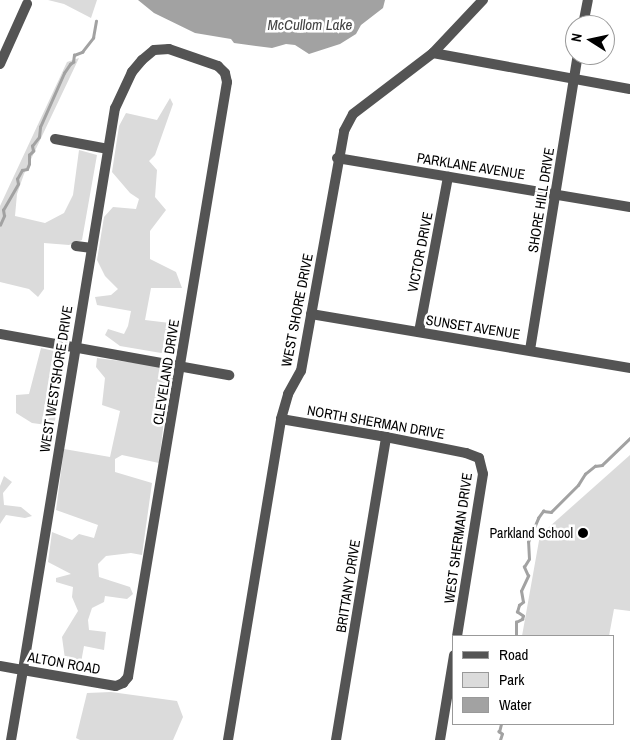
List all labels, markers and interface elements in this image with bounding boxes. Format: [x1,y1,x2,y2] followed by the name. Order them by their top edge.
[565,15,615,65] north arrow
[268,16,352,34] water label: McCullom Lake
[567,32,586,43] text: N
[524,146,558,254] street label: SHORE HILL DRIVE
[415,149,527,183] street label: PARKLANE AVENUE
[404,210,436,294] street label: VICTOR DRIVE
[278,252,316,368] street label: WEST SHORE DRIVE
[36,304,76,454] street label: WEST WESTSHORE DRIVE
[424,311,522,343] street label: SUNSET AVENUE
[149,318,183,426] street label: CLEVELAND DRIVE
[306,402,446,442] street label: NORTH SHERMAN DRIVE
[440,471,476,605] street label: WEST SHERMAN DRIVE
[489,525,573,541] place label: Parkland School
[577,527,589,539] marker: Parkland School
[332,538,364,634] street label: BRITTANY DRIVE
[452,635,615,725] legend
[499,644,528,665] text: Road
[26,648,102,678] street label: ALTON ROAD
[499,669,524,690] text: Park
[499,694,531,715] text: Water

